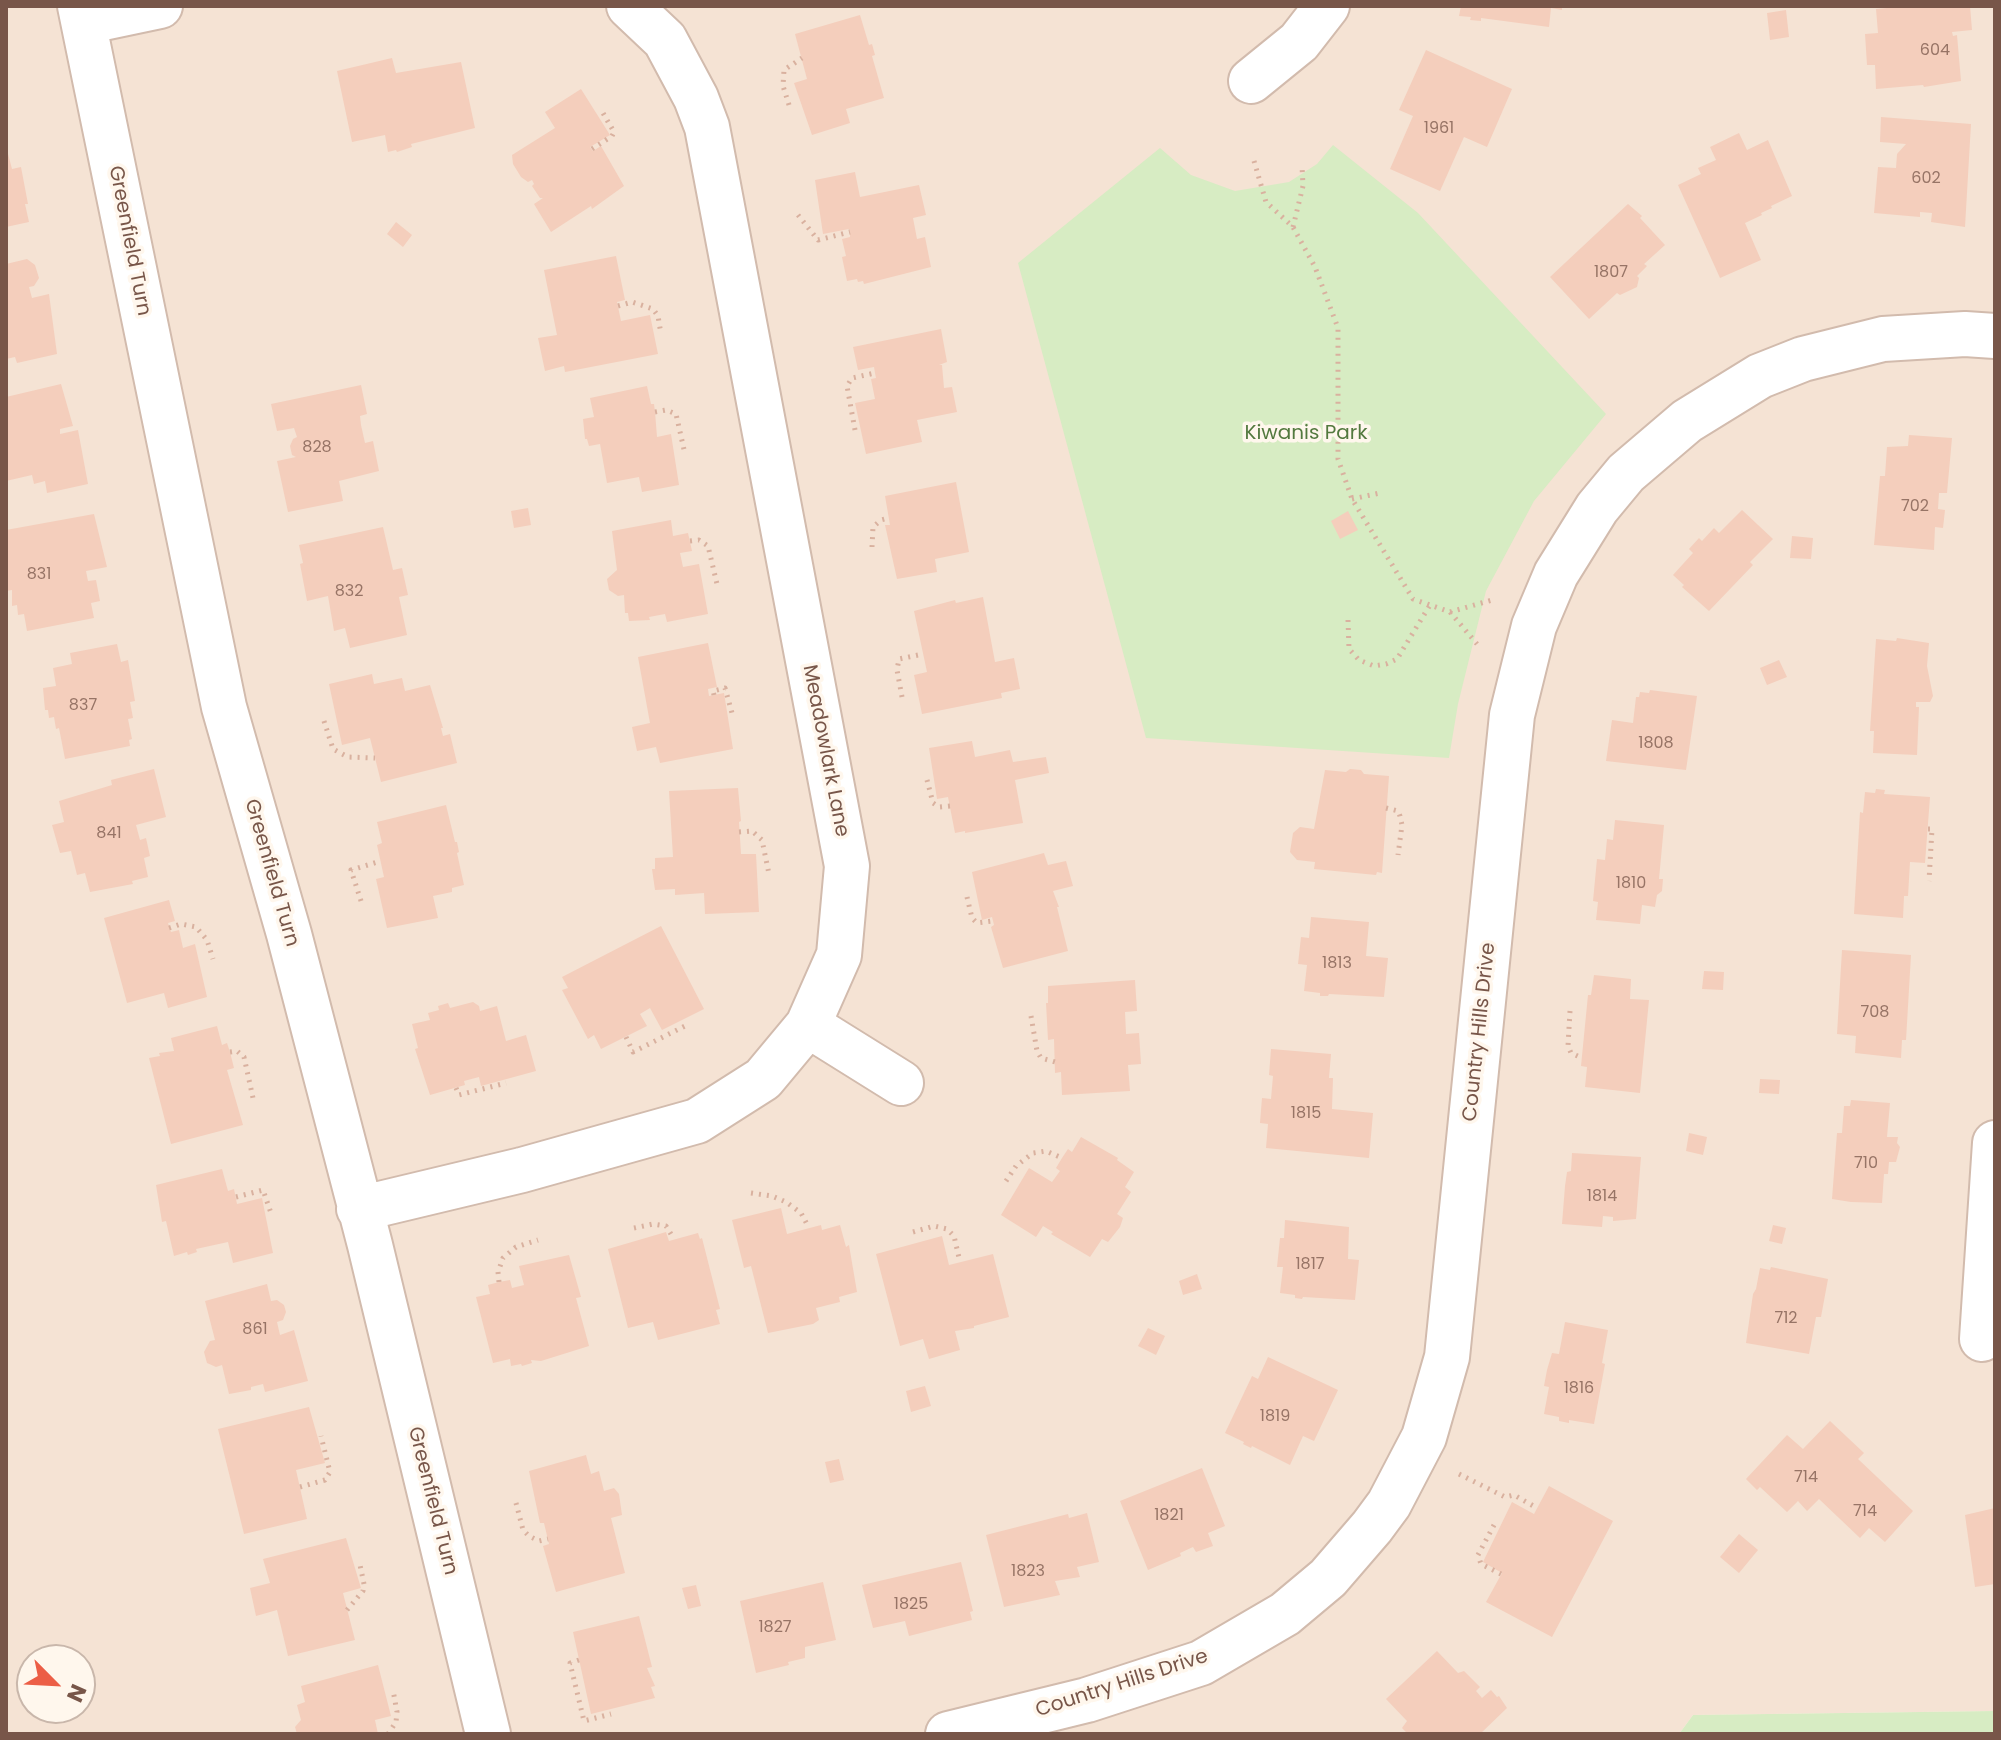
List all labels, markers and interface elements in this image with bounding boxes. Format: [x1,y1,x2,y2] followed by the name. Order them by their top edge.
[1920,41,1950,61] house number: 604
[1424,119,1454,139] house number: 1961
[103,164,155,318] street label: Greenfield Turn
[1911,169,1941,189] house number: 602
[1594,263,1628,283] house number: 1807
[1244,422,1368,446] park label: Kiwanis Park
[302,438,332,458] house number: 828
[1901,497,1929,517] house number: 702
[27,565,51,585] house number: 831
[335,582,363,602] house number: 832
[797,663,853,839] street label: Meadowlark Lane
[69,696,97,716] house number: 837
[1638,734,1674,754] house number: 1808
[238,797,304,949] street label: Greenfield Turn
[96,824,122,844] house number: 841
[1616,874,1646,894] house number: 1810
[1459,941,1501,1123] street label: Country Hills Drive
[1322,954,1352,974] house number: 1813
[1861,1003,1889,1023] house number: 708
[1291,1104,1321,1124] house number: 1815
[1854,1154,1878,1174] house number: 710
[1587,1187,1617,1207] house number: 1814
[1295,1255,1325,1275] house number: 1817
[1774,1309,1798,1329] house number: 712
[242,1320,268,1340] house number: 861
[1564,1379,1594,1399] house number: 1816
[1260,1407,1290,1427] house number: 1819
[402,1424,462,1578] street label: Greenfield Turn
[1794,1468,1818,1488] house number: 714
[1853,1502,1877,1522] house number: 714
[1154,1506,1184,1526] house number: 1821
[1011,1562,1045,1582] house number: 1823
[894,1595,928,1615] house number: 1825
[758,1618,792,1638] house number: 1827
[16,1644,96,1724] north arrow
[1033,1645,1211,1723] street label: Country Hills Drive
[59,1679,94,1707] text: N

